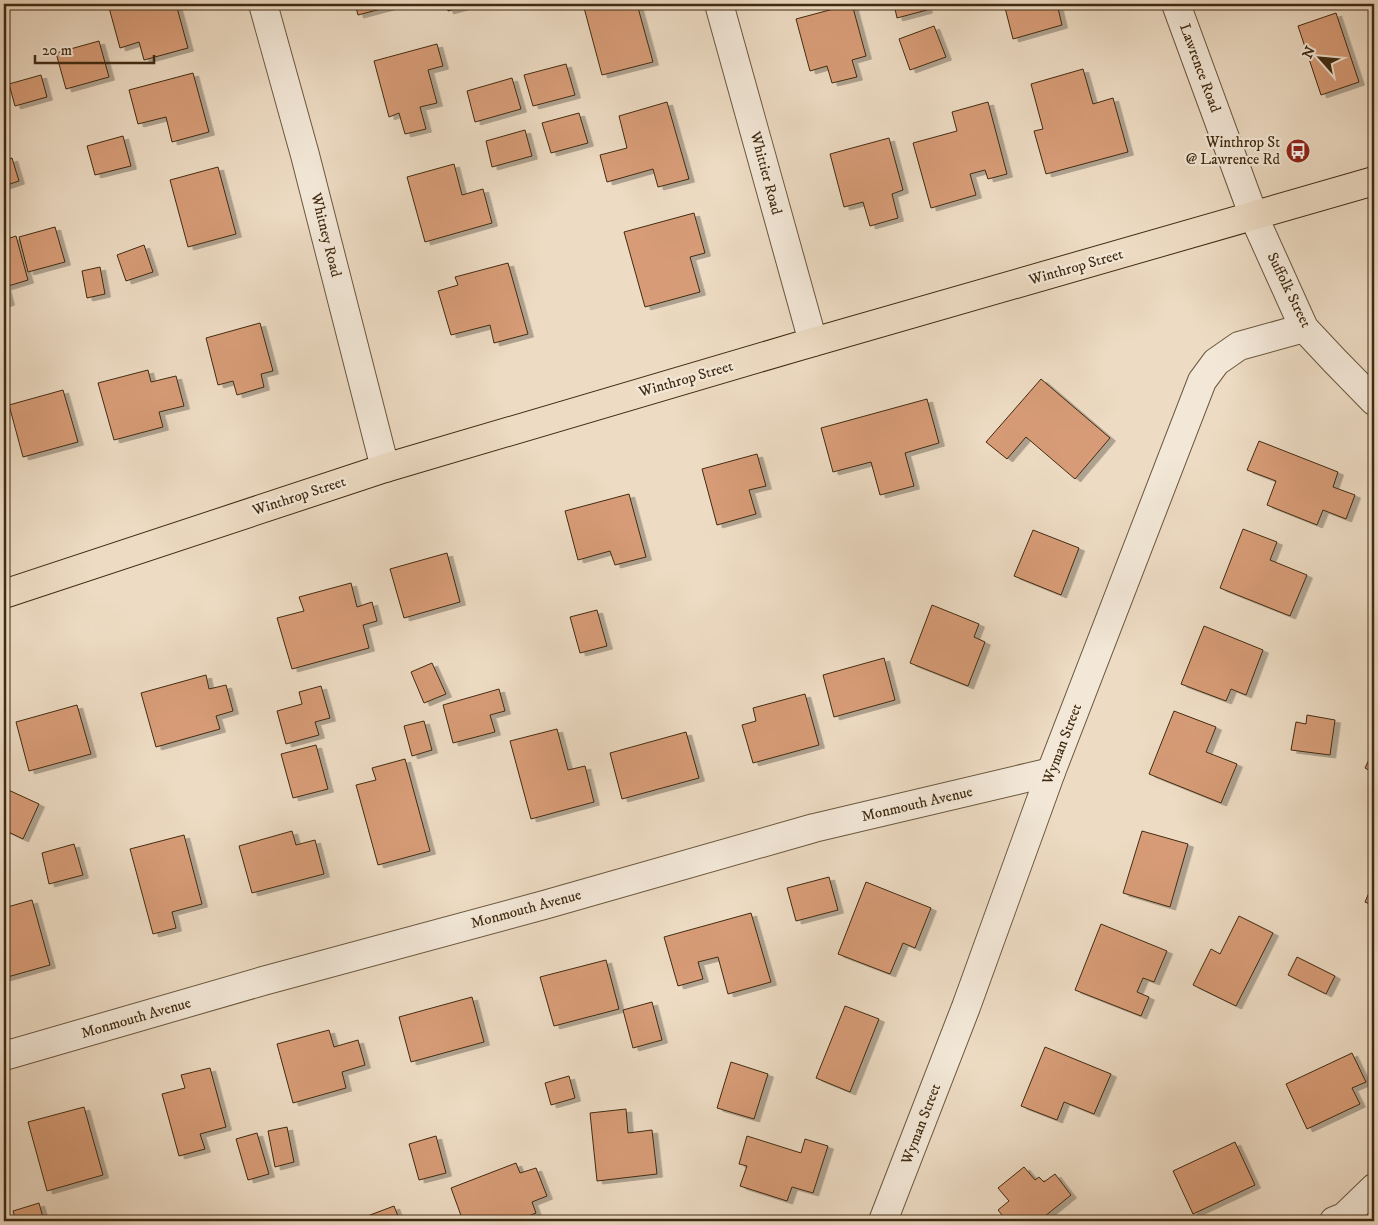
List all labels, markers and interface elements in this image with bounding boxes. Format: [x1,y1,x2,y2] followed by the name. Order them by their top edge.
[1175,21,1225,116] street label: Lawrence Road
[35,32,154,64] scale bar
[1296,32,1346,82] north arrow
[42,41,72,60] text: 20 m
[1299,43,1320,62] text: N
[746,128,786,217] street label: Whittier Road
[1186,133,1281,169] place label: Winthrop St @ Lawrence Rd
[1285,138,1311,164] bus stop icon: Winthrop St @ Lawrence Rd
[306,190,346,280] street label: Whitney Road
[1026,244,1125,290] street label: Winthrop Street
[1263,249,1315,331] street label: Suffolk Street
[636,356,735,402] street label: Winthrop Street
[249,472,348,520] street label: Winthrop Street
[1038,701,1086,788] street label: Wyman Street
[860,782,974,826] street label: Monmouth Avenue
[469,885,583,933] street label: Monmouth Avenue
[79,993,193,1043] street label: Monmouth Avenue
[897,1081,945,1168] street label: Wyman Street

